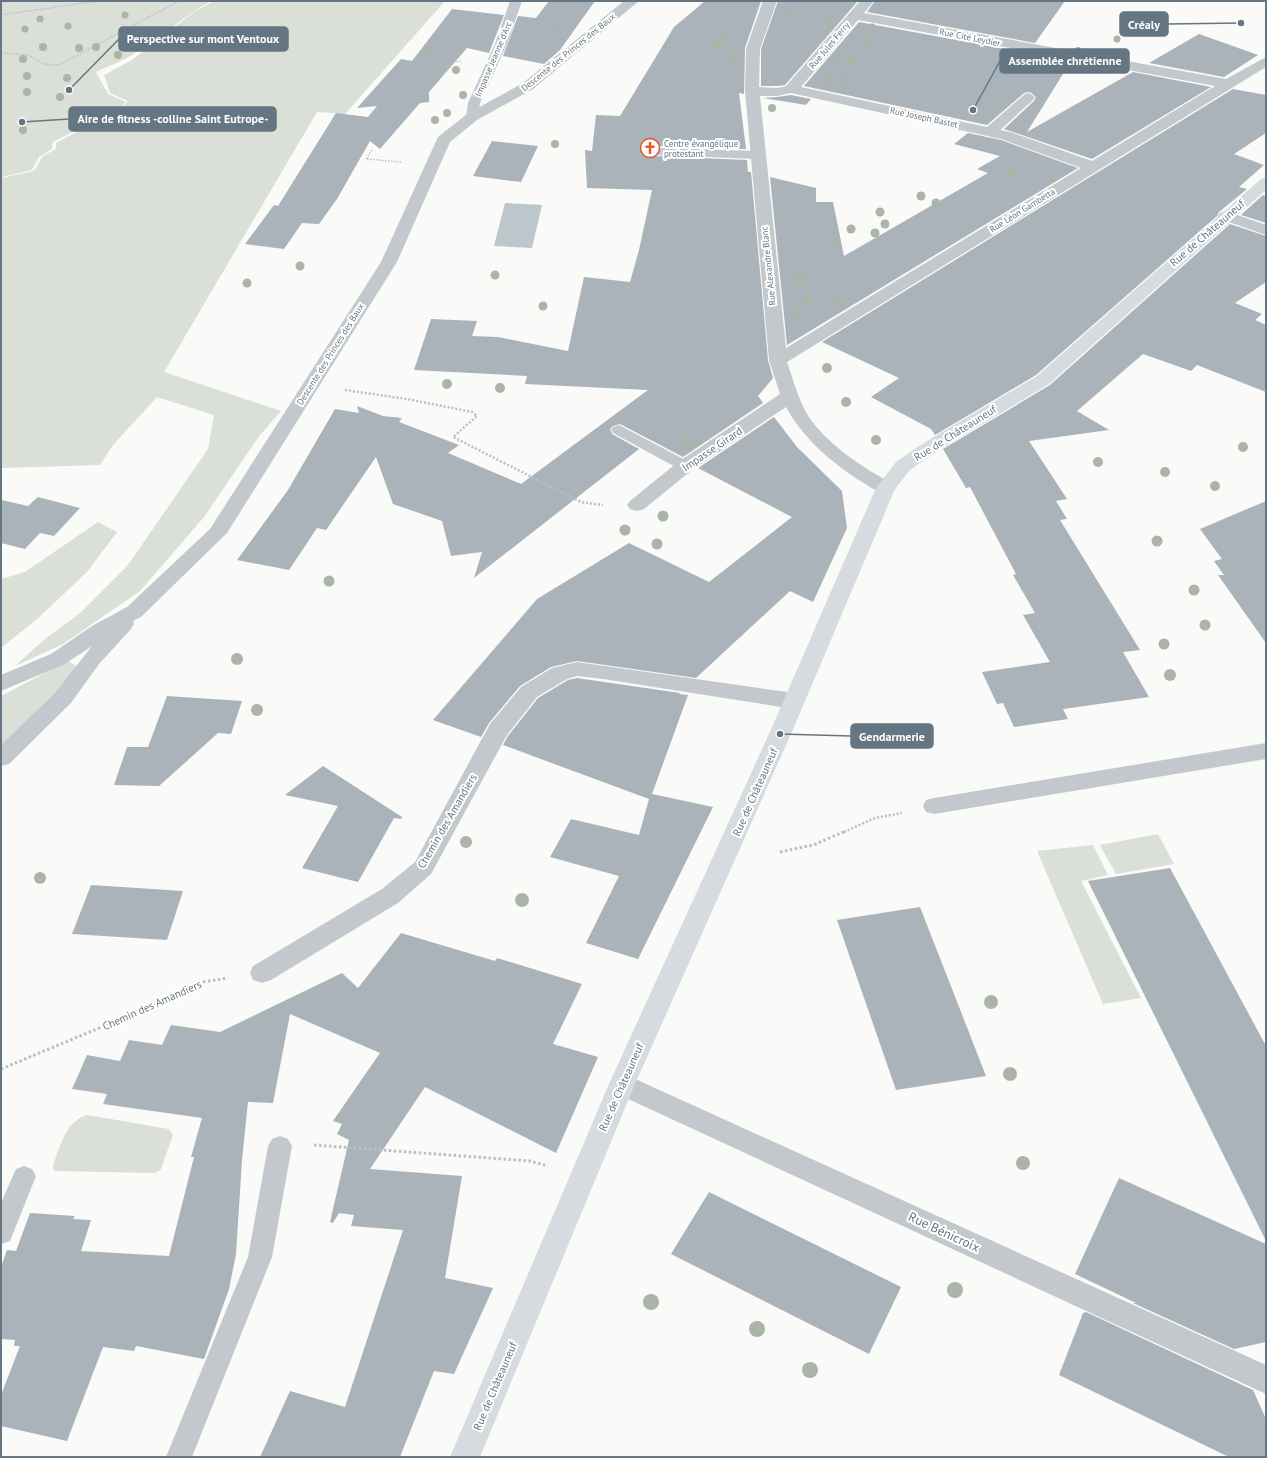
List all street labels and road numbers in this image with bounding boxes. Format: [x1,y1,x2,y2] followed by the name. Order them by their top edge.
[519,10,617,93] street label: Descente des Princes des Baux
[806,19,852,71] street label: Rue Jules Ferry
[472,20,514,98] street label: Impasse Jeanne d'Arc
[938,26,1002,48] street label: Rue Cité Leydier
[889,104,959,130] street label: Rue Joseph Bastet
[987,185,1057,235] street label: Rue Léon Gambetta
[1167,196,1248,269] street label: Rue de Châteauneuf
[758,226,778,306] street label: Rue Alexandre Blanc
[294,301,366,407] street label: Descente des Princes des Baux
[911,402,999,464] street label: Rue de Châteauneuf
[679,424,745,474] street label: Impasse Girard
[729,745,781,838] street label: Rue de Châteauneuf
[414,771,480,871] street label: Chemin des Amandiers
[100,977,204,1033] street label: Chemin des Amandiers
[595,1040,647,1133] street label: Rue de Châteauneuf
[906,1208,983,1256] street label: Rue Bénicroix
[470,1339,520,1432] street label: Rue de Châteauneuf

